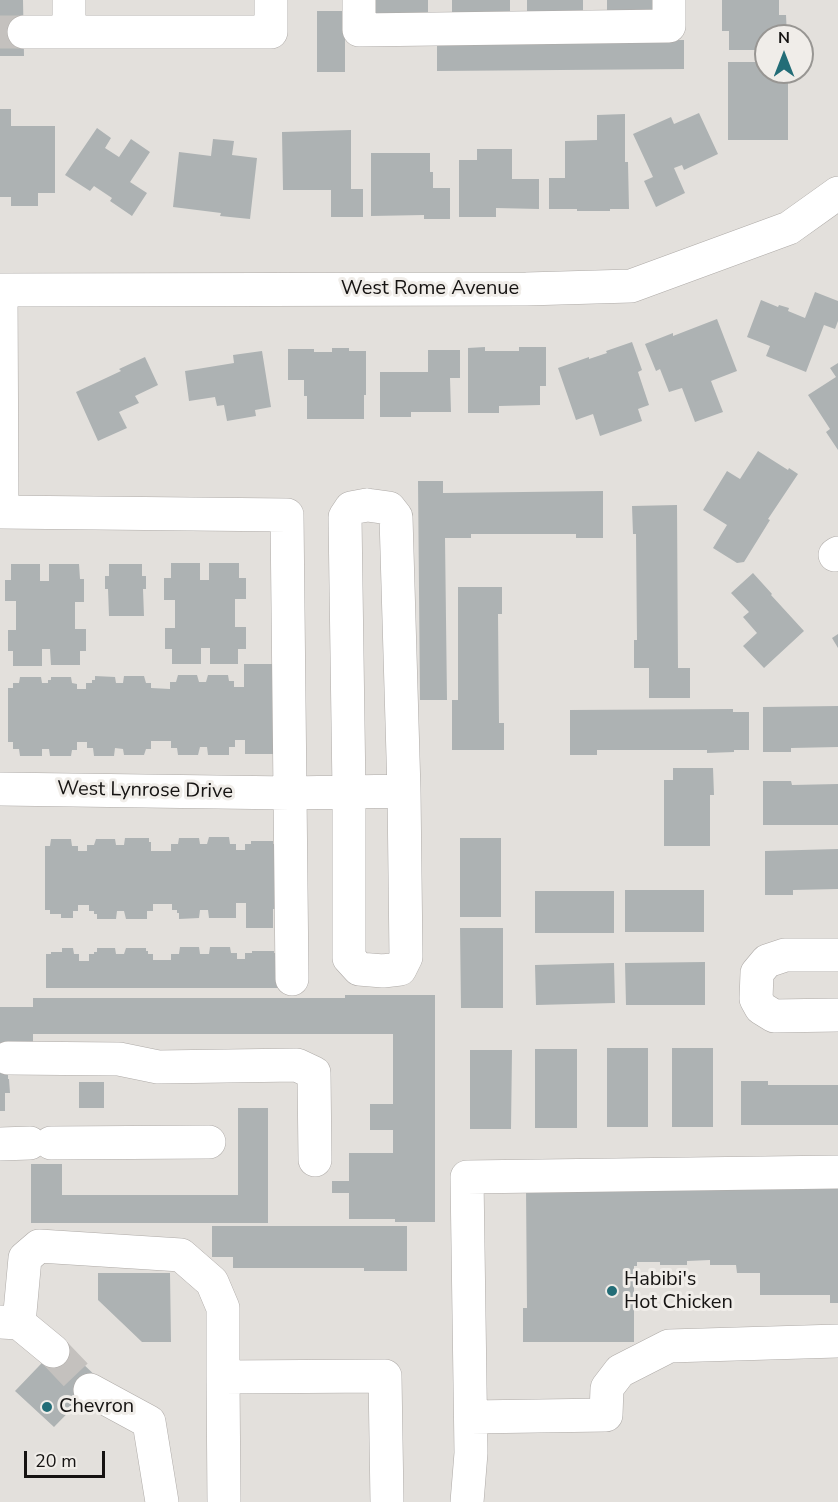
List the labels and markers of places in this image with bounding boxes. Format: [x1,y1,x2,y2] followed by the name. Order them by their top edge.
[624,1268,733,1315] place label: Habibi's Hot Chicken
[605,1284,619,1298] marker: Habibi's Hot Chicken
[59,1395,134,1419] place label: Chevron
[40,1400,54,1414] marker: Chevron

